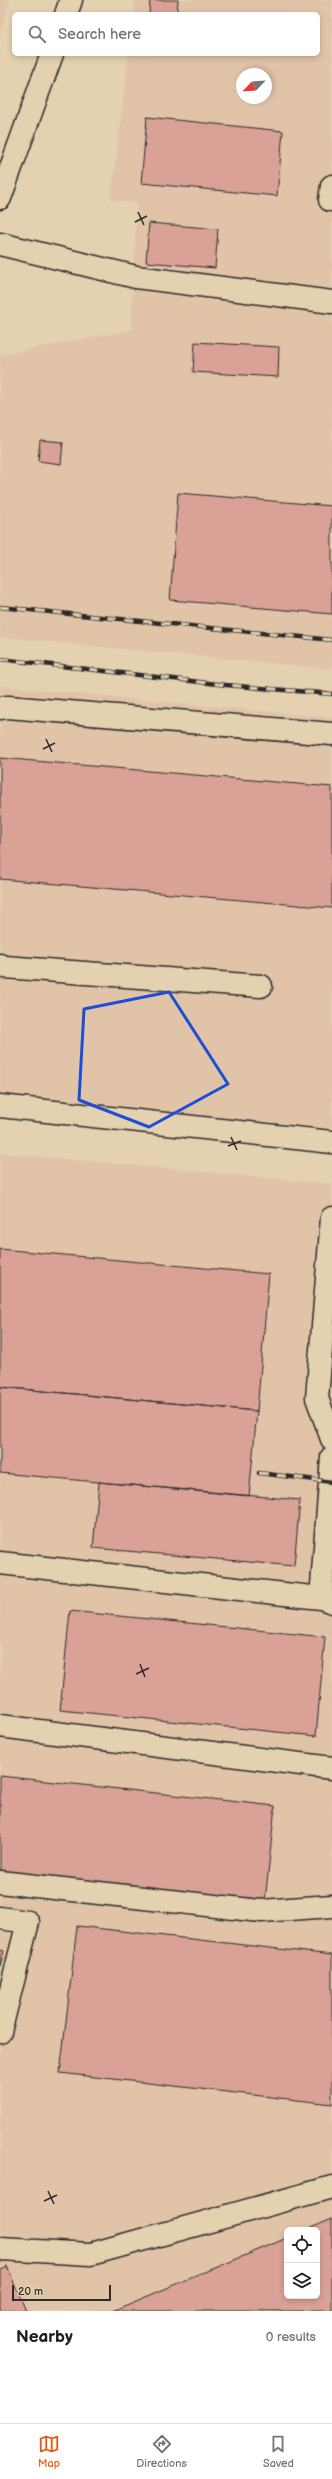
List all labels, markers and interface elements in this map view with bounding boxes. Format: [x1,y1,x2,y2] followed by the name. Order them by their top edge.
[12,12,320,56] search box
[26,23,48,45] icon: search
[58,25,141,44] text: Search here
[236,68,272,104] north arrow
[284,2227,320,2299] map controls
[284,2227,320,2263] button: locate
[284,2263,320,2299] button: layers
[12,2283,111,2302] scale bar
[18,2285,43,2298] text: 20 m
[16,2327,73,2347] text: Nearby
[266,2329,316,2345] text: 0 results
[38,2433,60,2470] tab: Map
[136,2433,187,2470] tab: Directions
[263,2433,294,2470] tab: Saved

